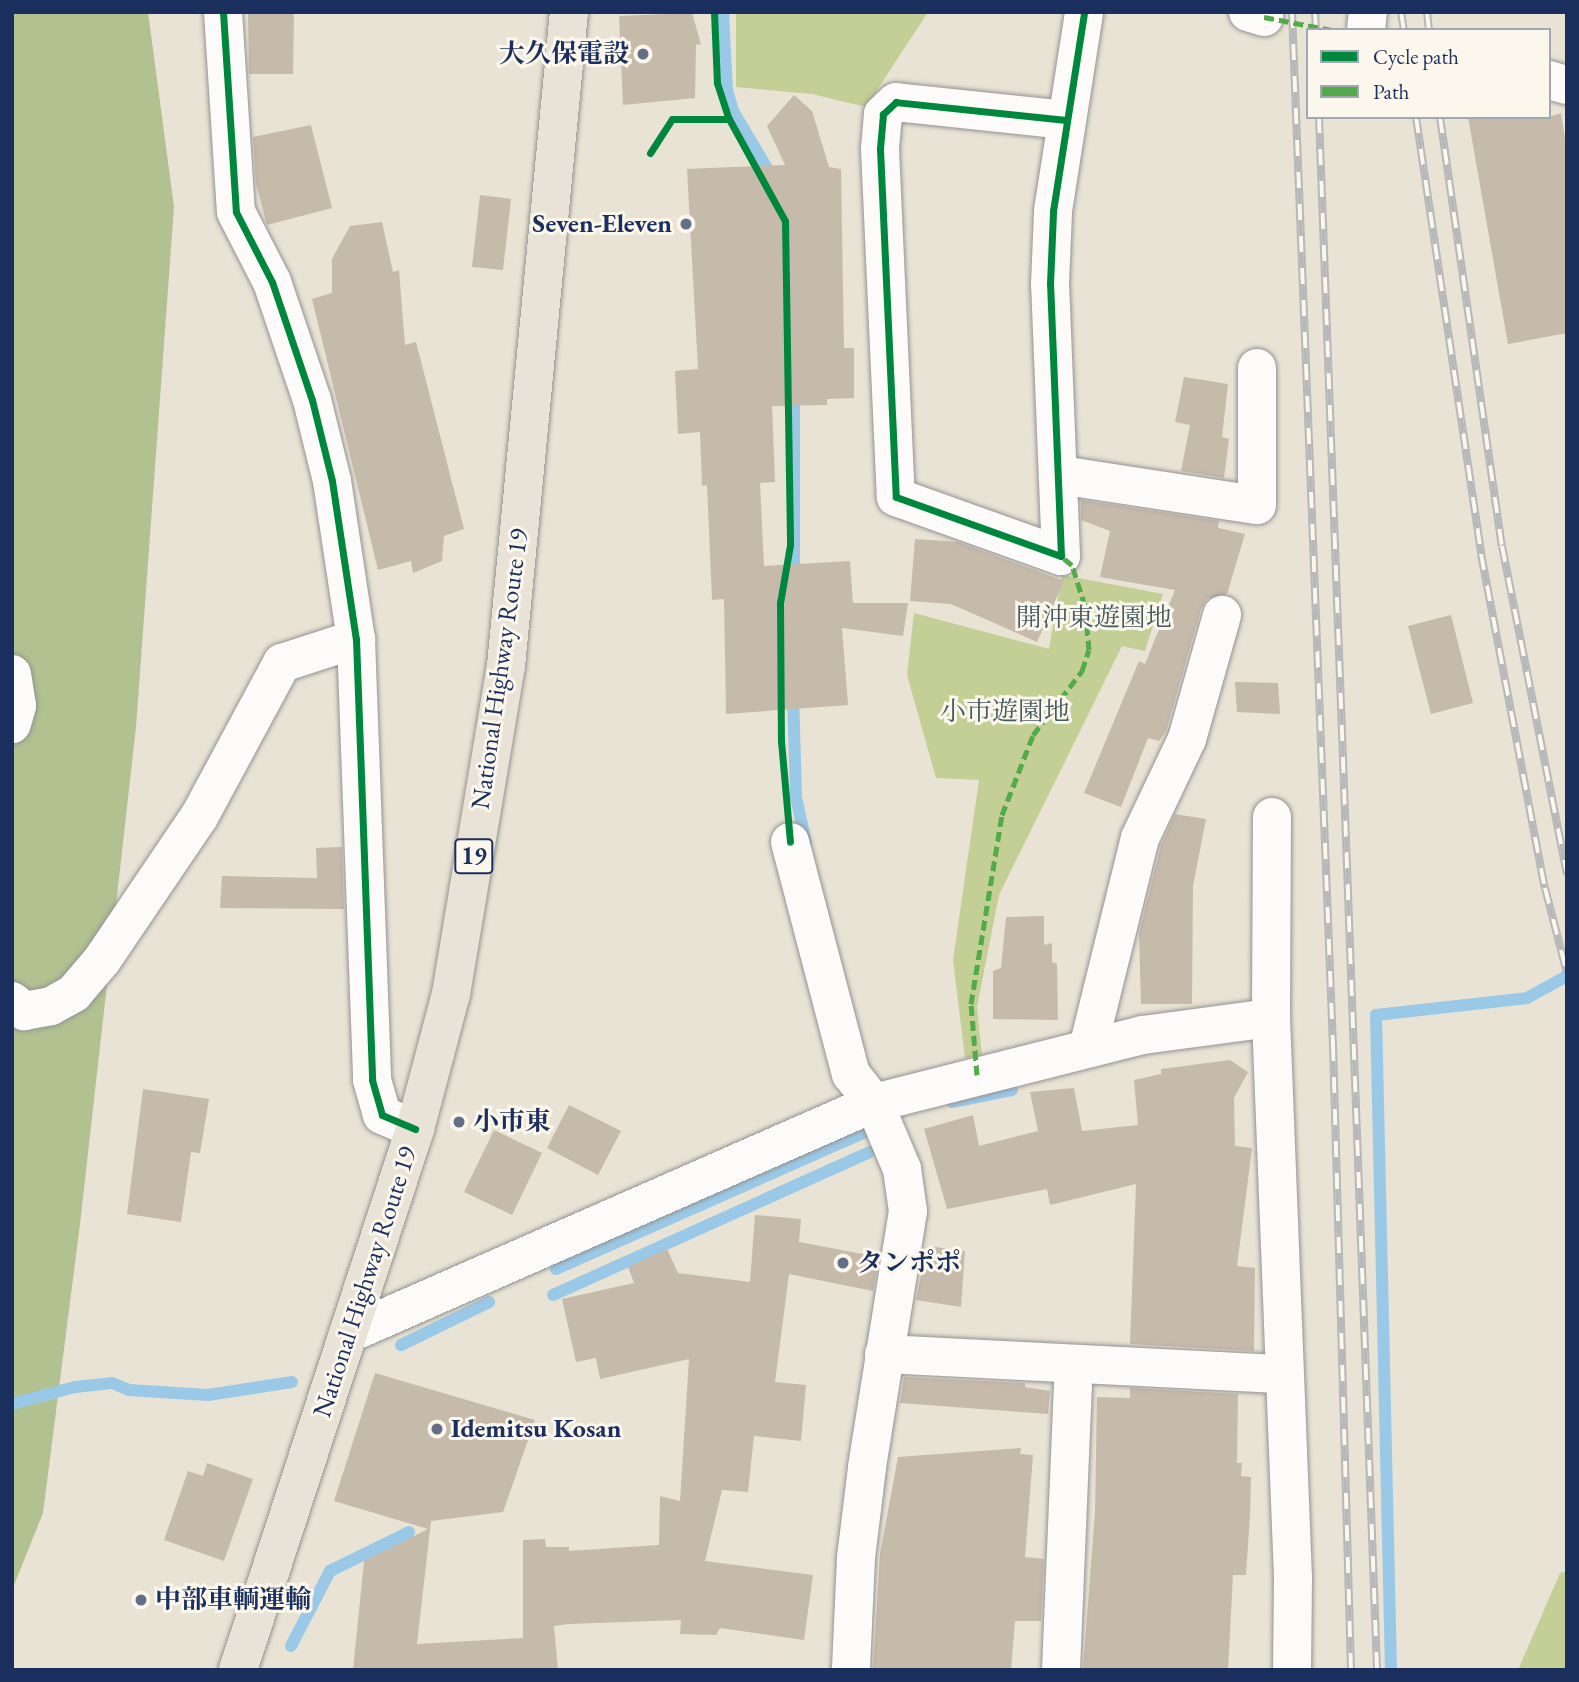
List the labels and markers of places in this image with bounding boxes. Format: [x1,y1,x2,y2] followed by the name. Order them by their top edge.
[499,38,629,70] place label: 大久保電設
[635,46,651,62] marker: 大久保電設
[532,208,672,240] place label: Seven-Eleven
[678,216,694,232] marker: Seven-Eleven
[473,1106,551,1138] place label: 小市東
[451,1114,467,1130] marker: 小市東
[857,1247,961,1279] place label: タンポポ
[835,1255,851,1271] marker: タンポポ
[451,1413,621,1445] place label: Idemitsu Kosan
[429,1421,445,1437] marker: Idemitsu Kosan
[155,1584,311,1616] place label: 中部車輌運輸
[133,1592,149,1608] marker: 中部車輌運輸

